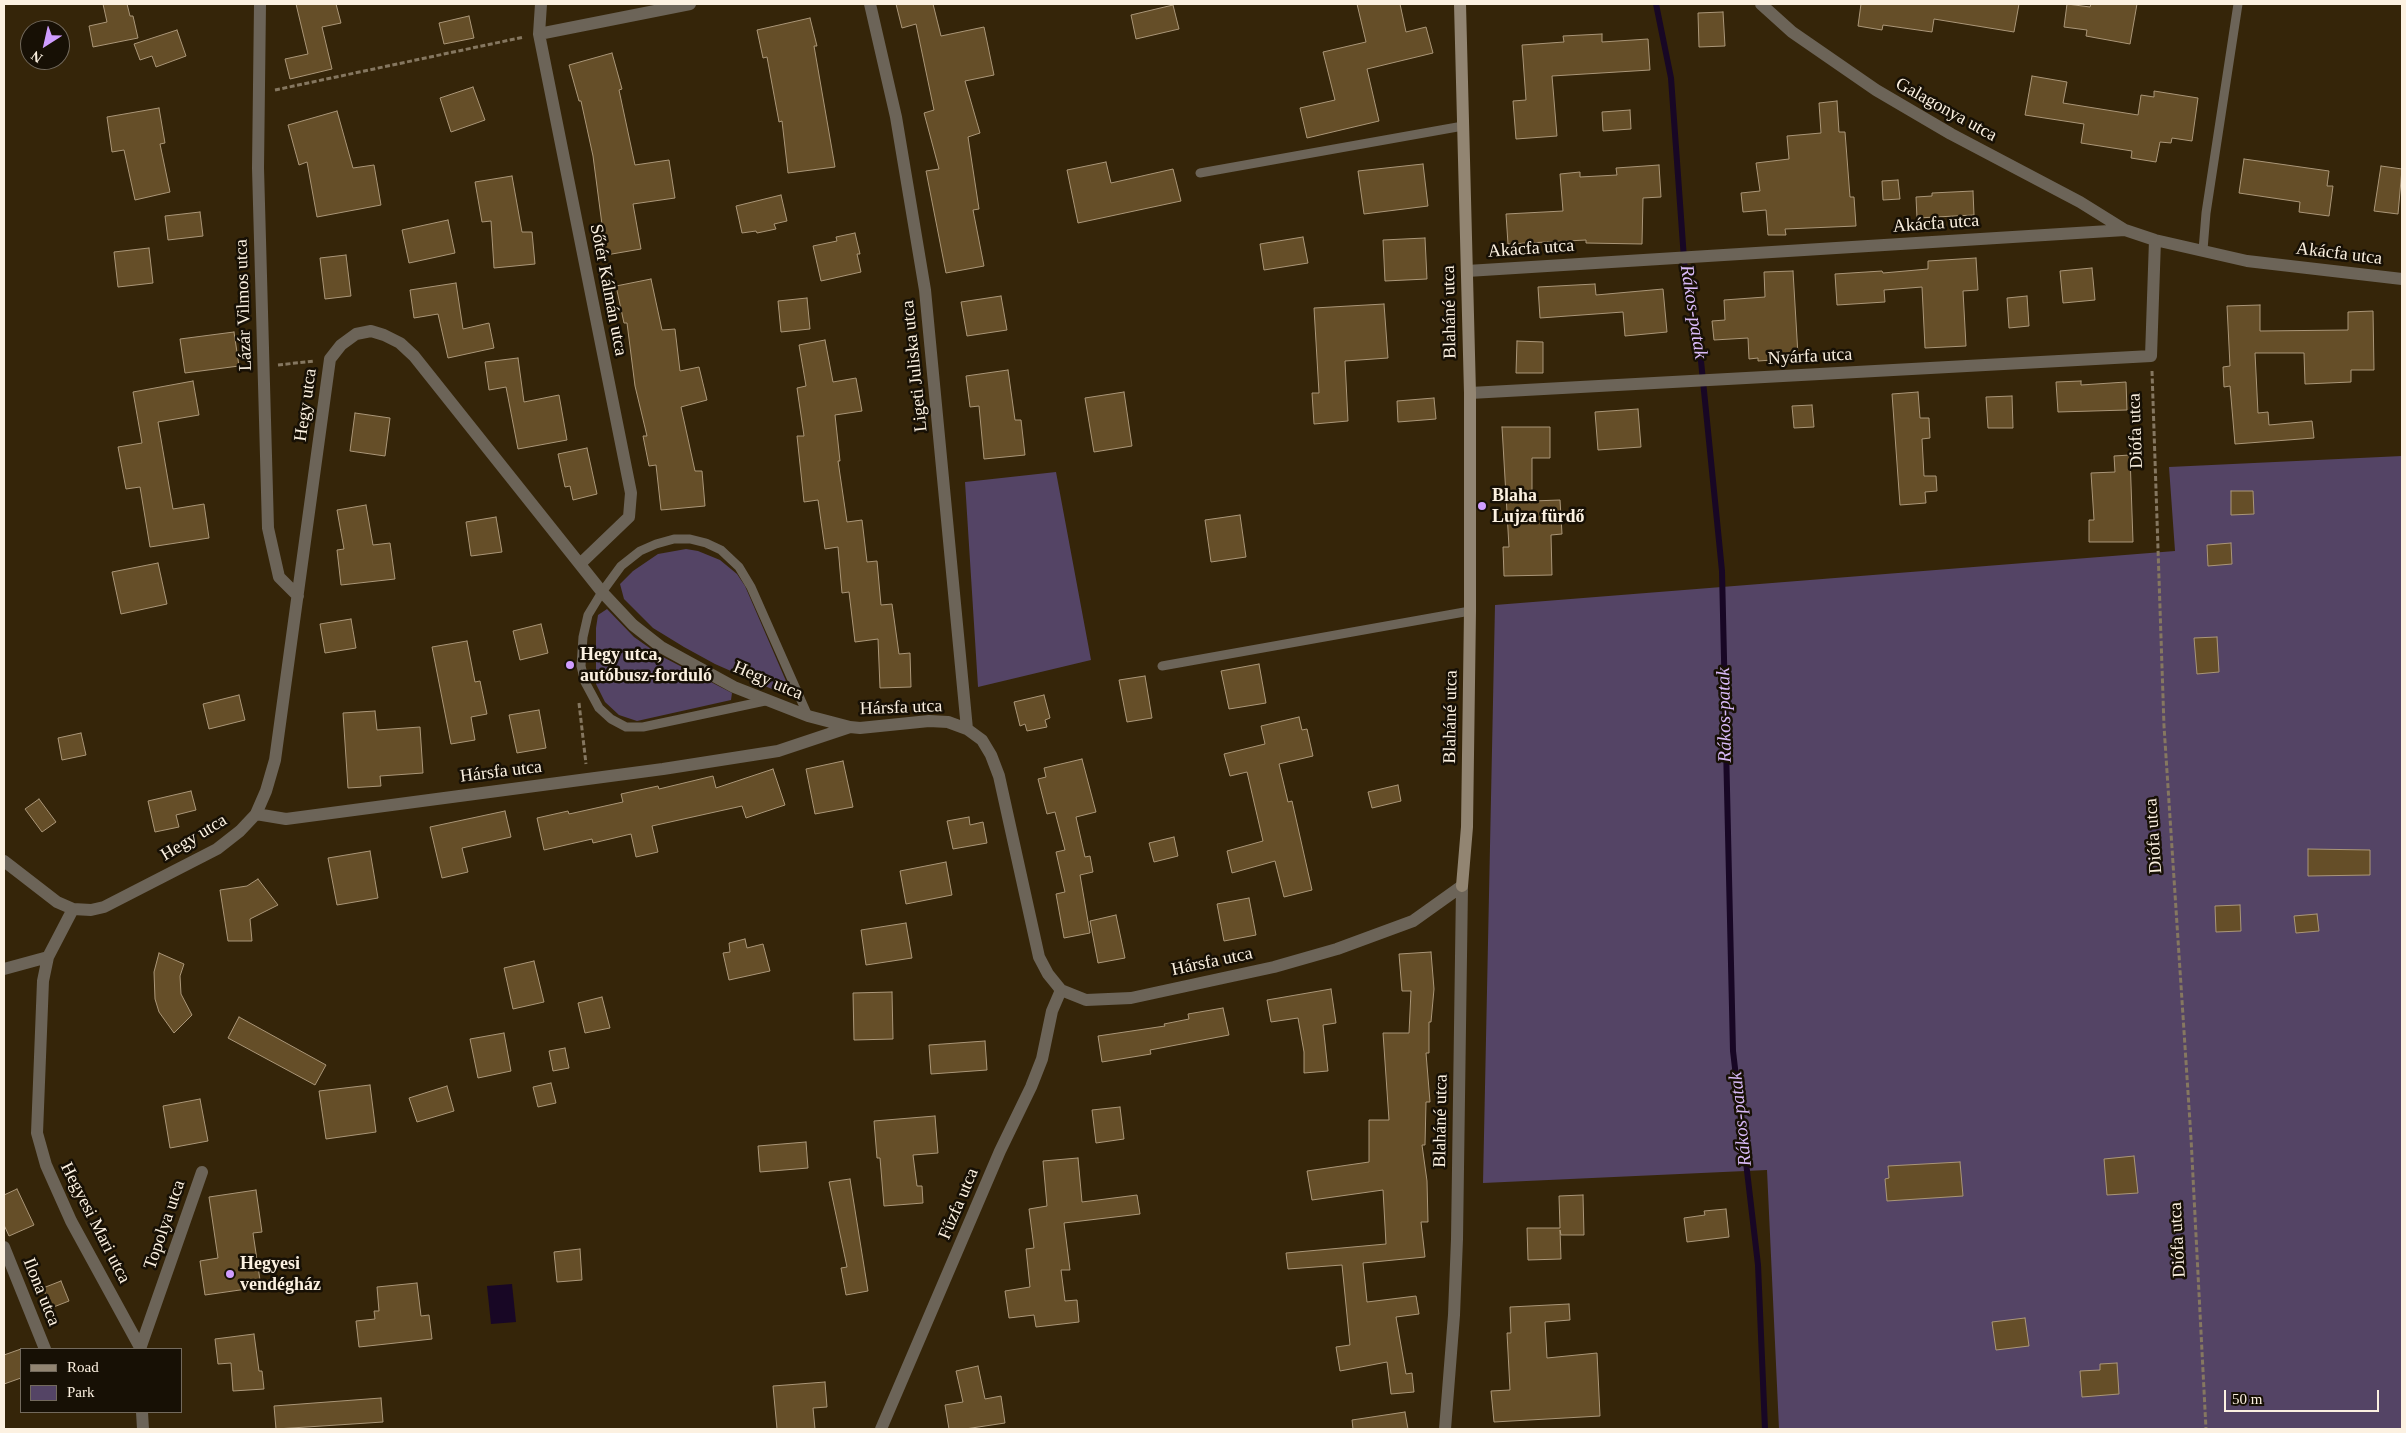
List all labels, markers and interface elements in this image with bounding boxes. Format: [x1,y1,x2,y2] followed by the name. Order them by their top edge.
[20,20,70,70] north arrow
[28,48,45,66] text: N
[1892,73,2000,147] street label: Galagonya utca
[1892,210,1980,238] street label: Akácfa utca
[585,222,631,358] street label: Sőtér Kálmán utca
[1487,235,1575,263] street label: Akácfa utca
[2295,238,2383,270] street label: Akácfa utca
[231,239,257,371] street label: Lázár Vilmos utca
[1674,263,1712,361] water label: Rákos-patak
[1438,265,1462,359] street label: Blaháné utca
[897,299,933,433] street label: Ligeti Juliska utca
[1767,344,1853,370] street label: Nyárfa utca
[290,367,322,443] street label: Hegy utca
[2124,393,2148,469] street label: Diófa utca
[1492,485,1585,528] place label: Blaha Lujza fürdő
[1476,500,1488,512] marker: Blaha Lujza fürdő
[580,644,712,686] place label: Hegy utca, autóbusz-forduló
[730,657,806,705] street label: Hegy utca
[564,659,576,671] marker: Hegy utca, autóbusz-forduló
[1713,667,1737,763] water label: Rákos-patak
[1439,670,1463,764] street label: Blaháné utca
[859,696,943,720] street label: Hársfa utca
[459,756,543,788] street label: Hársfa utca
[2141,798,2167,874] street label: Diófa utca
[157,810,231,866] street label: Hegy utca
[1169,943,1255,981] street label: Hársfa utca
[1725,1071,1757,1167] water label: Rákos-patak
[1429,1074,1453,1168] street label: Blaháné utca
[55,1159,135,1287] street label: Hegyesi Mari utca
[934,1165,984,1243] street label: Fűzfa utca
[140,1177,190,1273] street label: Topolya utca
[2165,1202,2191,1278] street label: Diófa utca
[240,1253,321,1296] place label: Hegyesi vendégház
[18,1255,64,1329] street label: Ilona utca
[224,1268,236,1280] marker: Hegyesi vendégház
[20,1348,182,1413] legend
[67,1359,99,1375] text: Road
[2226,1380,2381,1412] scale bar
[67,1384,95,1400] text: Park
[2232,1391,2262,1407] text: 50 m

